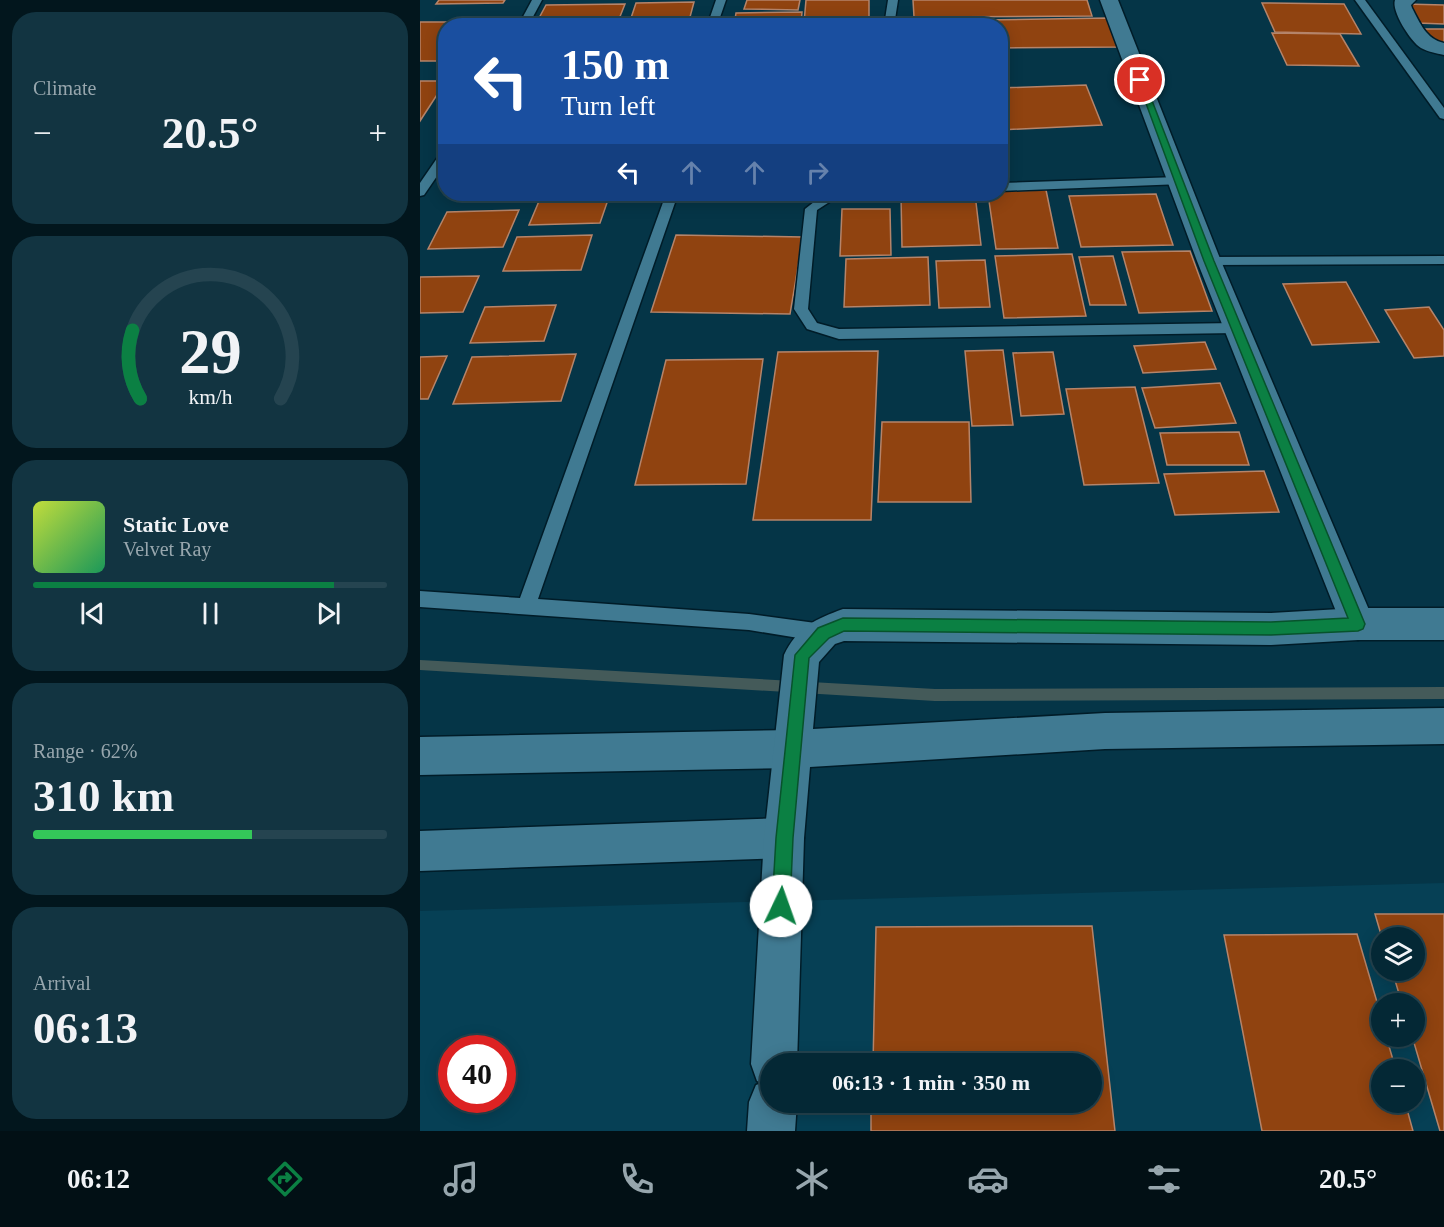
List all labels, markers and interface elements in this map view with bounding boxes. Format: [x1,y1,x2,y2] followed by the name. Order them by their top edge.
[462,42,540,120] icon: left
[561,42,670,88] text: 150 m
[1114,54,1165,105] pin
[1123,63,1156,96] icon: arrive
[33,77,96,99] text: Climate
[561,91,655,121] text: Turn left
[162,108,258,158] text: 20.5°
[33,115,52,151] text: −
[368,115,387,151] text: +
[612,156,645,189] icon: left
[675,156,708,189] icon: ahead
[738,156,771,189] icon: ahead
[801,156,834,189] icon: right
[179,317,241,386] text: 29
[188,385,232,409] text: km/h
[123,512,229,537] text: Static Love
[123,538,211,560] text: Velvet Ray
[76,597,109,630] icon: previous
[194,597,227,630] icon: pause
[312,597,345,630] icon: next
[33,740,137,762] text: Range · 62%
[33,771,174,821] text: 310 km
[749,874,813,938] position arrow
[1371,927,1425,1113] map controls
[1371,927,1425,981] button: layers
[33,972,91,994] text: Arrival
[1371,993,1425,1047] button: +
[33,1003,138,1053] text: 06:13
[438,1035,516,1113] speed limit sign: 40
[1371,1059,1425,1113] button: −
[832,1070,1030,1095] text: 06:13 · 1 min · 350 m
[264,1158,306,1200] icon: directions
[440,1158,482,1200] icon: music
[616,1158,658,1200] icon: phone
[791,1158,833,1200] icon: climate
[967,1158,1009,1200] icon: car
[1143,1158,1185,1200] icon: filters
[67,1164,130,1194] text: 06:12
[1319,1164,1377,1194] text: 20.5°

